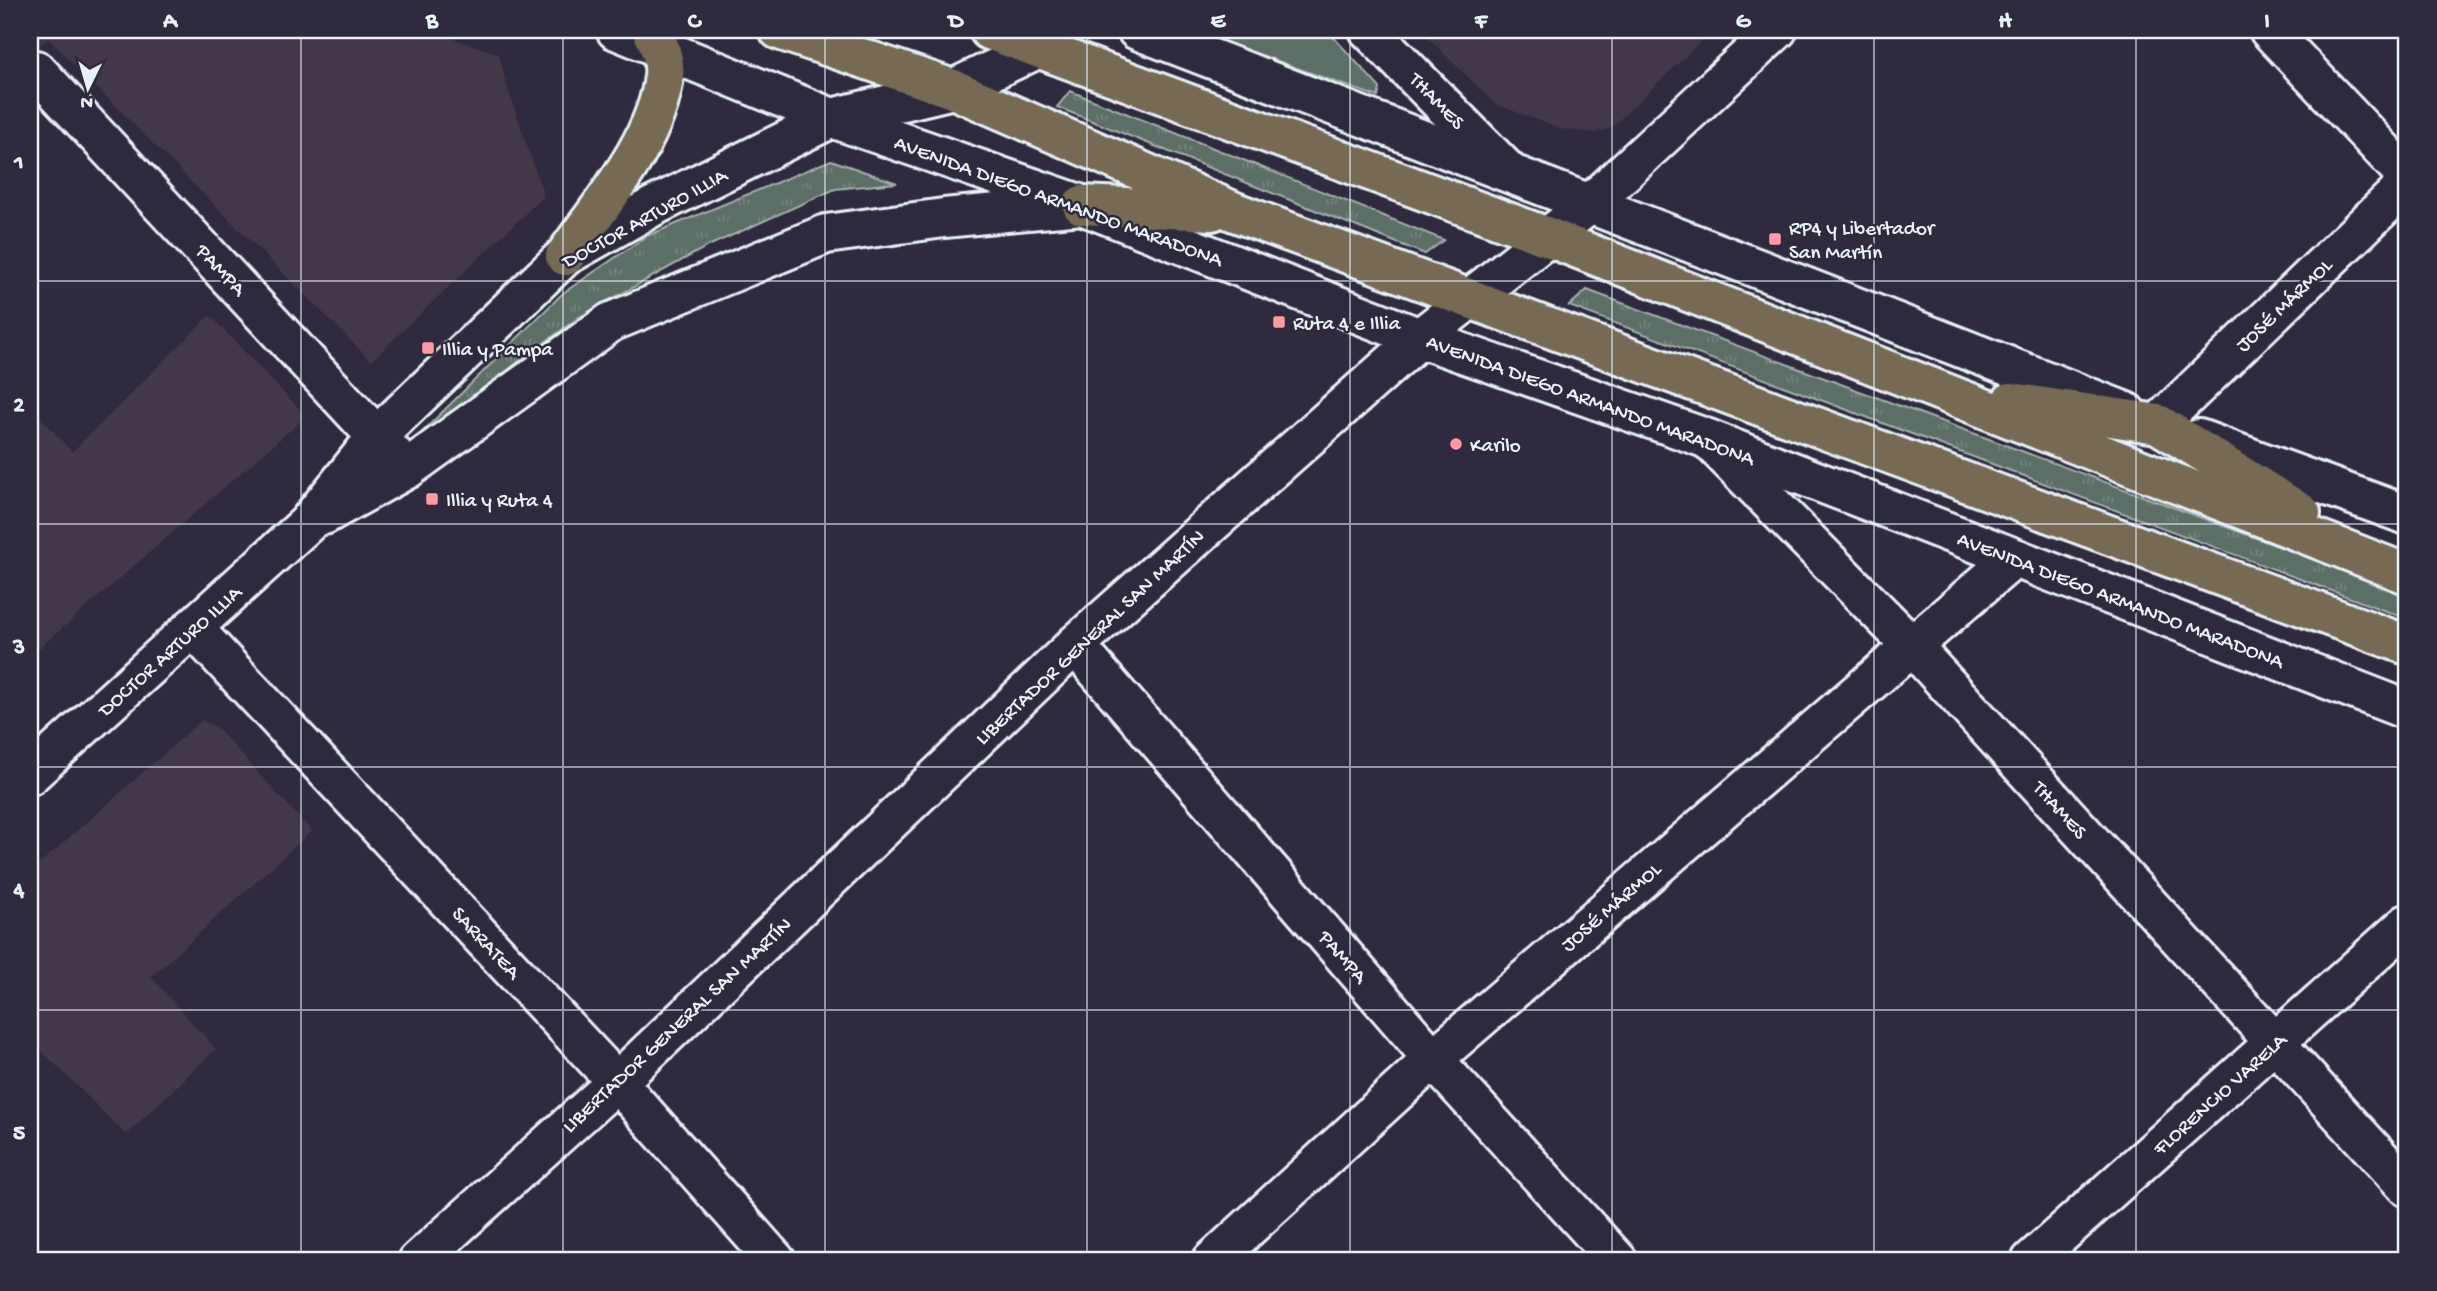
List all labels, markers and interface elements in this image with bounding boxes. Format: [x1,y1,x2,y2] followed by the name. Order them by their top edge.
[162,9,178,36] text: A
[425,9,439,36] text: B
[688,9,703,36] text: C
[947,9,965,36] text: D
[1211,9,1227,36] text: E
[1474,9,1489,36] text: F
[1736,9,1752,36] text: G
[1998,9,2012,36] text: H
[2264,9,2270,36] text: I
[52,52,122,122] north arrow
[1402,68,1469,136] street label: THAMES
[80,89,94,113] text: N
[890,132,1227,275] street label: AVENIDA DIEGO ARMANDO MARADONA
[13,150,24,177] text: 1
[557,164,734,277] street label: DOCTOR ARTURO ILLIA
[1789,218,1936,267] place label: RP4 y Libertador San Martín
[1767,231,1783,247] marker: RP4 y Libertador San Martín
[188,239,251,304] street label: PAMPA
[2231,253,2340,359] street label: JOSÉ MÁRMOL
[1293,313,1402,338] place label: Ruta 4 e Illia
[1271,314,1287,330] marker: Ruta 4 e Illia
[1422,331,1759,474] street label: AVENIDA DIEGO ARMANDO MARADONA
[442,339,554,364] place label: Illia y Pampa
[420,340,436,356] marker: Illia y Pampa
[13,393,25,420] text: 2
[1470,435,1521,460] place label: Karilo
[1448,436,1464,452] marker: Karilo
[446,490,553,515] place label: Illia y Ruta 4
[424,491,440,507] marker: Illia y Ruta 4
[971,525,1211,752] street label: LIBERTADOR GENERAL SAN MARTÍN
[1953,528,2288,677] street label: AVENIDA DIEGO ARMANDO MARADONA
[93,581,249,725] street label: DOCTOR ARTURO ILLIA
[12,635,25,662] text: 3
[2025,776,2091,846] street label: THAMES
[1556,857,1668,959] street label: JOSÉ MÁRMOL
[13,878,25,905] text: 4
[445,903,525,987] street label: SARRATEA
[558,913,798,1140] street label: LIBERTADOR GENERAL SAN MARTÍN
[1311,926,1372,991] street label: PAMPA
[2149,1028,2294,1163] street label: FLORENCIO VARELA
[13,1121,25,1148] text: 5

